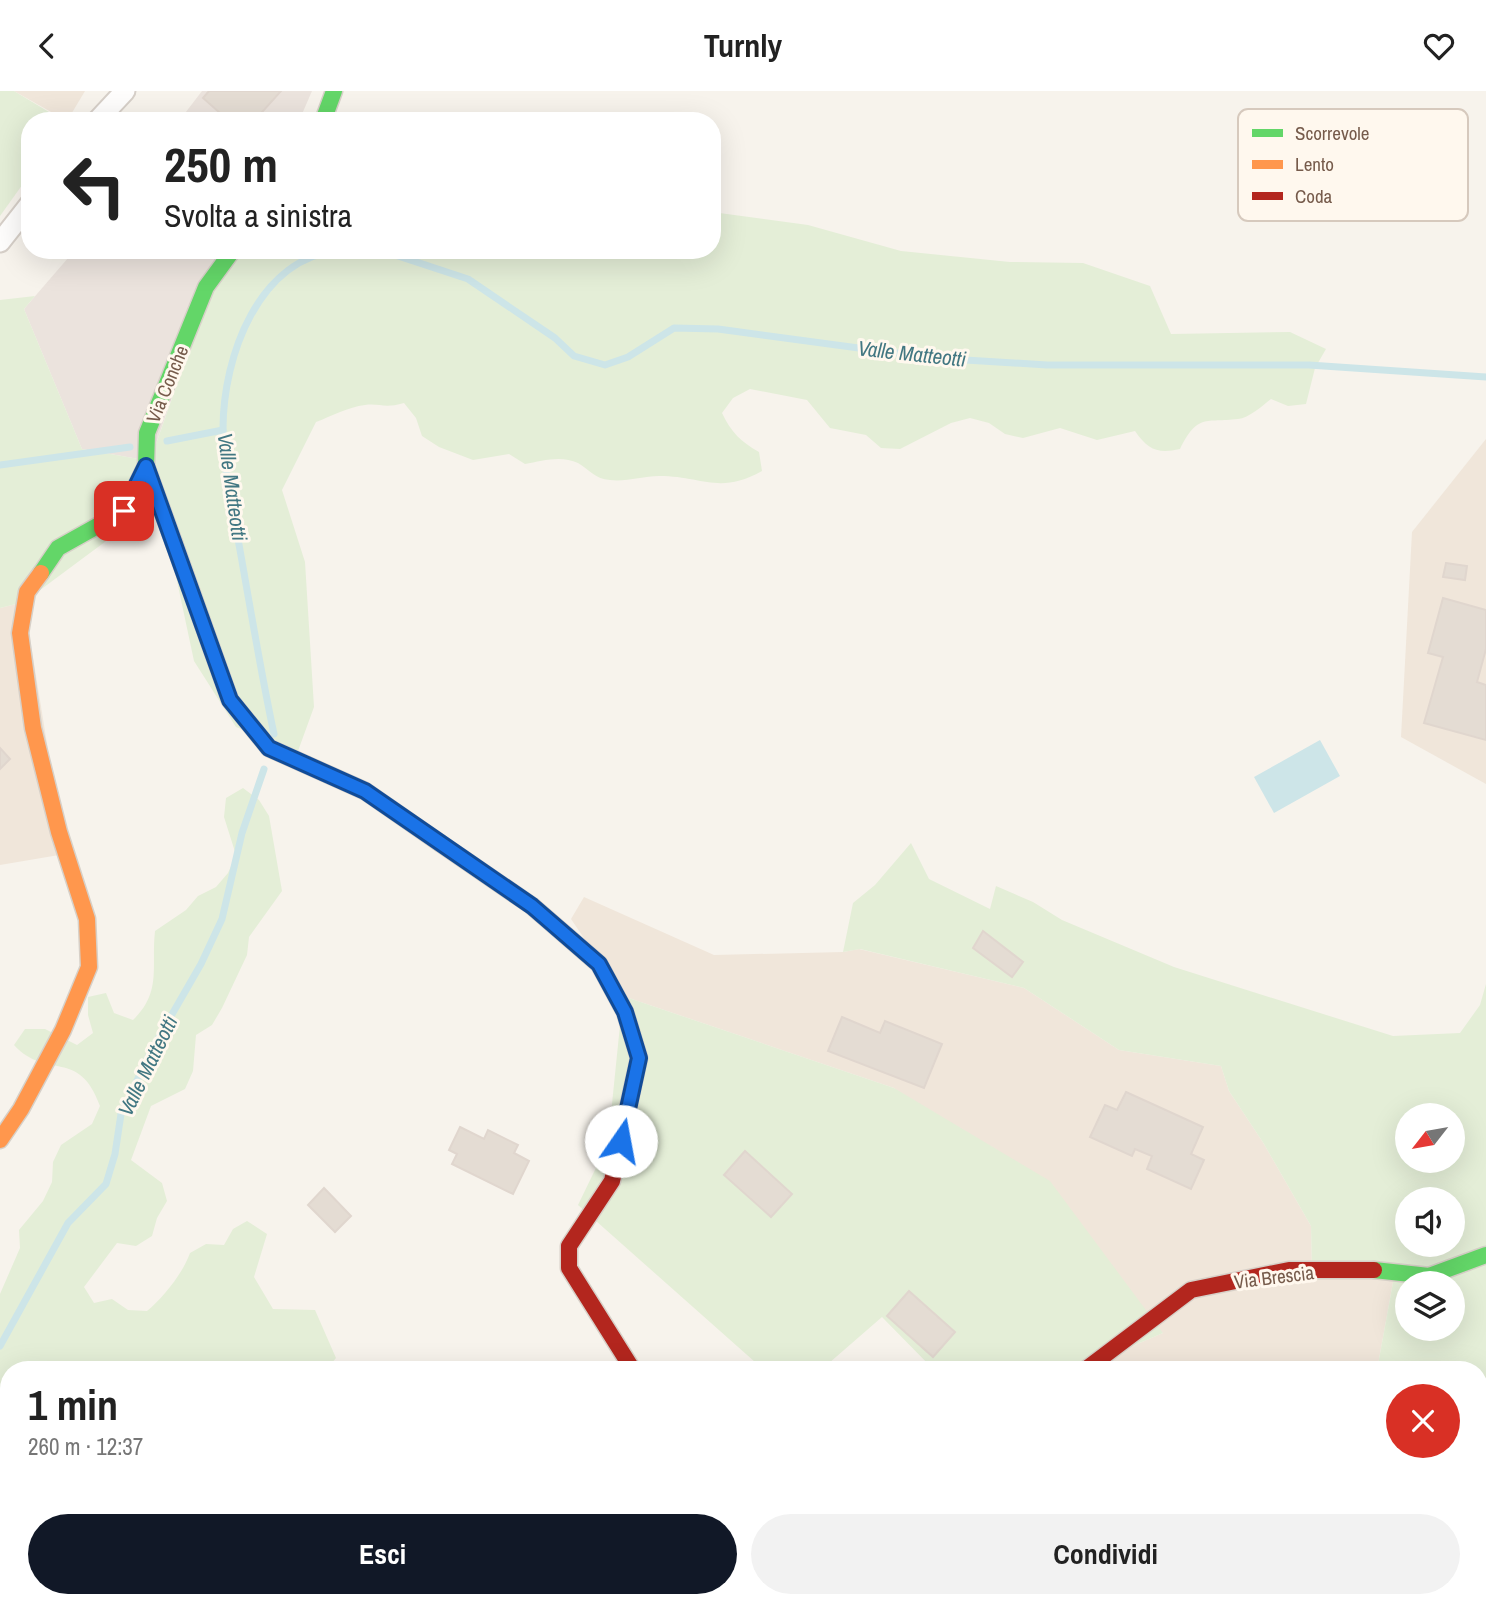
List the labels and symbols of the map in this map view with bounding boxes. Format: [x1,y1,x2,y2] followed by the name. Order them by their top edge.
[1238,109,1468,221] legend
[1295,120,1369,146] text: Scorrevole
[1295,151,1334,177] text: Lento
[1295,183,1333,209] text: Coda
[857,333,968,374] water label: Valle Matteotti
[140,342,194,426] street label: Via Conche
[211,431,254,543] water label: Valle Matteotti
[94,481,154,541] pin
[111,1010,184,1121] water label: Valle Matteotti
[1395,1103,1465,1173] north arrow
[584,1104,658,1178] position arrow
[1233,1259,1316,1295] street label: Via Brescia

